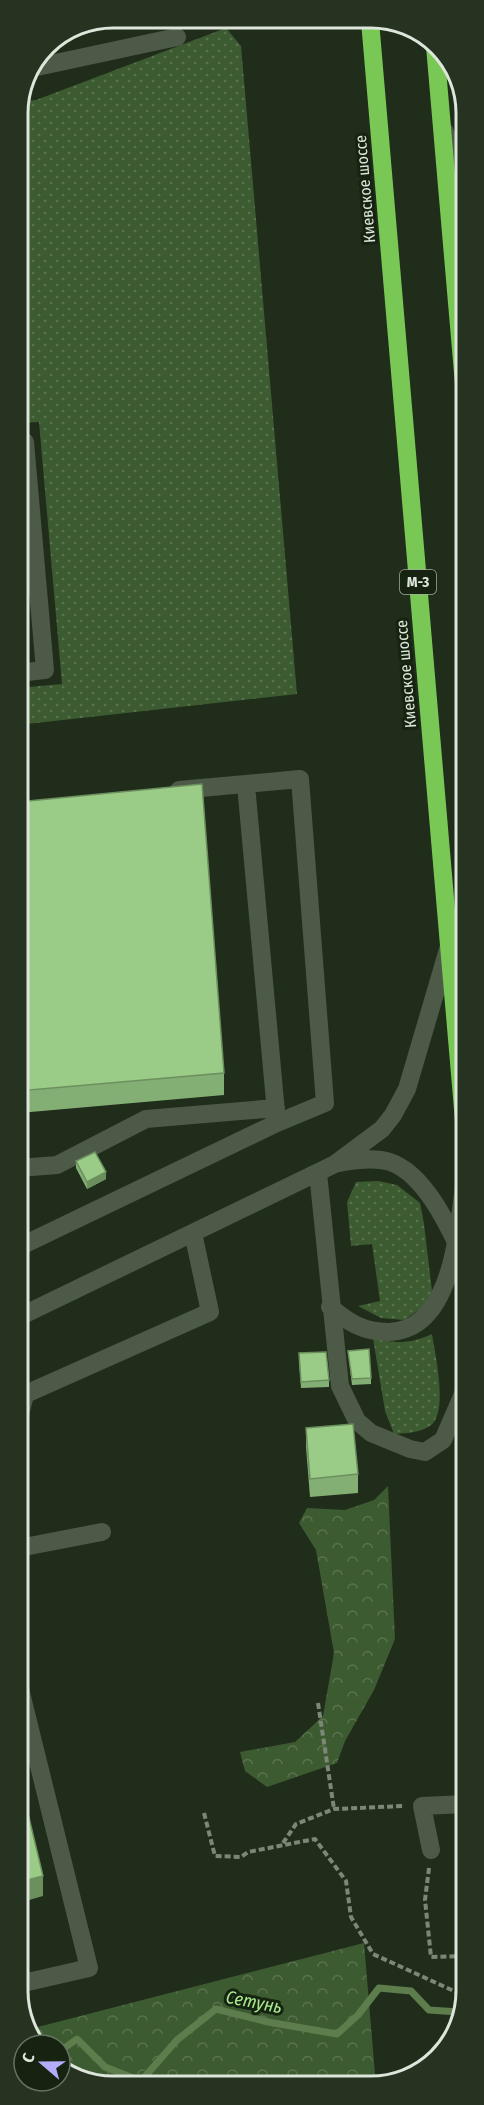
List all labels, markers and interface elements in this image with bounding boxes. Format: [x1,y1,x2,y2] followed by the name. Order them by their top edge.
[351,134,379,244] street label: Киевское шоссе
[400,570,436,594] road number: М-3
[392,619,420,729] street label: Киевское шоссе
[224,1986,284,2018] water label: Сетунь
[12,2033,72,2093] north arrow
[18,2050,39,2065] text: С

